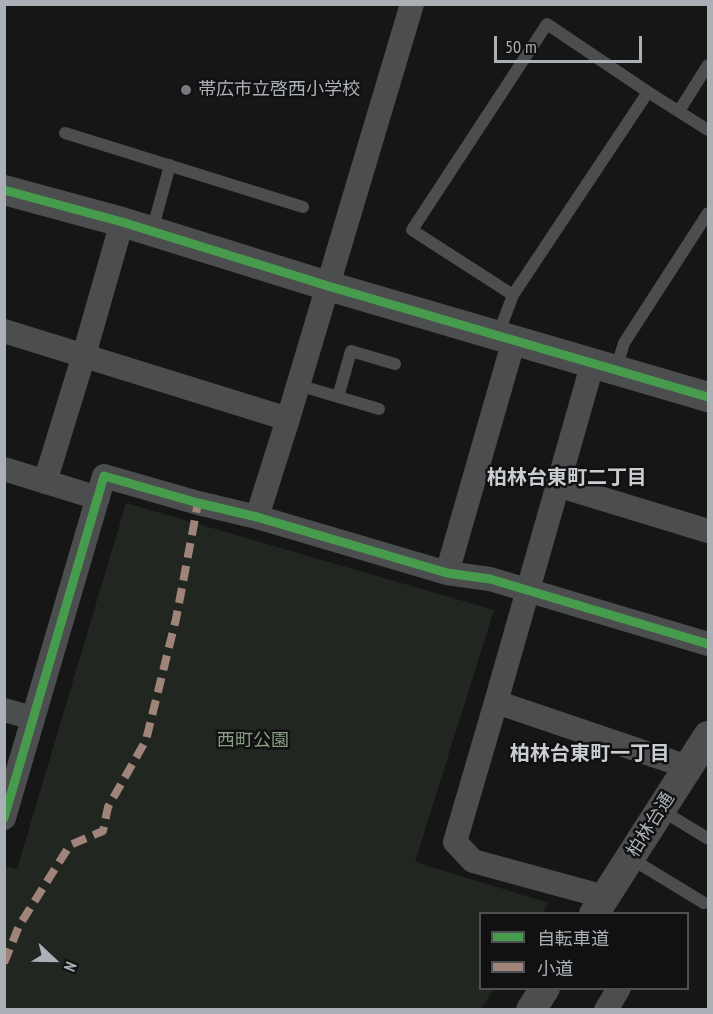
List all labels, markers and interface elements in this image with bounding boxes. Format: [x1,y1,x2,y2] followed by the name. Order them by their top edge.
[497,24,646,62] scale bar
[505,35,537,58] text: 50 m
[198,79,360,101] place label: 帯広市立啓西小学校
[179,83,193,97] marker: 帯広市立啓西小学校
[487,466,647,490] district label: 柏林台東町二丁目
[217,730,289,752] park label: 西町公園
[510,742,670,766] district label: 柏林台東町一丁目
[623,789,679,861] street label: 柏林台通
[479,912,689,990] legend
[537,927,609,950] text: 自転車道
[24,930,84,990] north arrow
[537,957,573,980] text: 小道
[60,959,82,974] text: N

